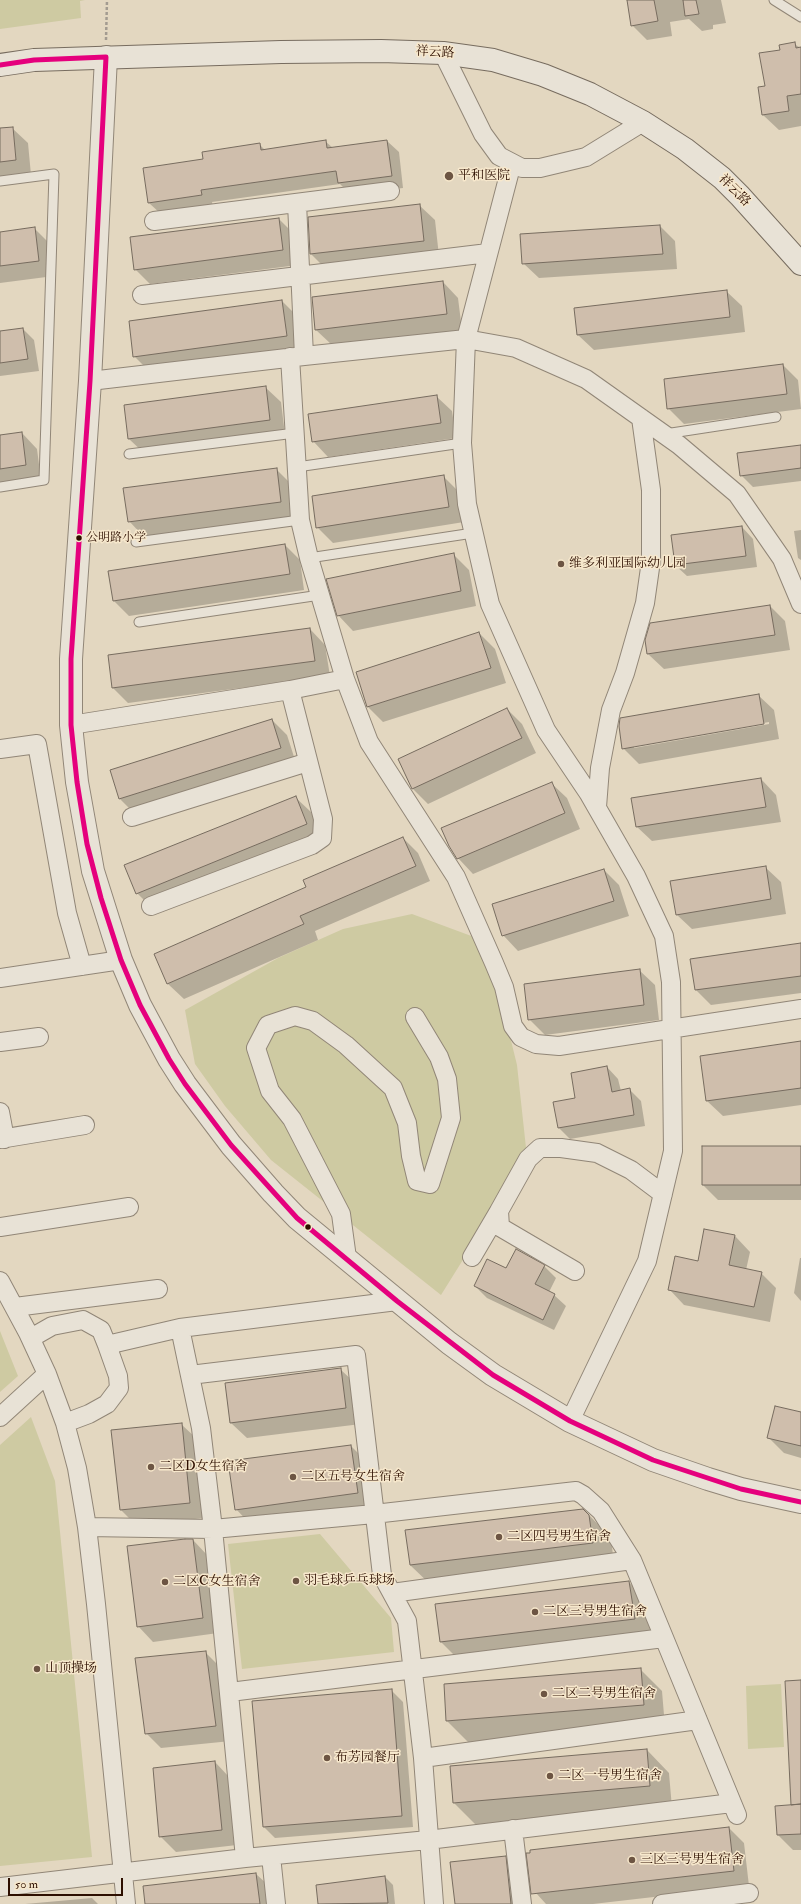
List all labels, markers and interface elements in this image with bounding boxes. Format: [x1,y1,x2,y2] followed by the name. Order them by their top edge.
[415,44,455,62] street label: 祥云路
[458,168,510,184] place label: 平和医院
[443,170,455,182] marker: 平和医院
[715,172,753,210] street label: 祥云路
[86,531,146,545] place label: 公明路小学
[74,533,84,543] marker: 公明路小学
[569,556,686,572] place label: 维多利亚国际幼儿园
[556,559,566,569] marker: 维多利亚国际幼儿园
[303,1222,313,1232] unlabelled marker
[159,1459,248,1475] place label: 二区D女生宿舍
[146,1462,156,1472] marker: 二区D女生宿舍
[301,1469,405,1485] place label: 二区五号女生宿舍
[288,1472,298,1482] marker: 二区五号女生宿舍
[507,1529,611,1545] place label: 二区四号男生宿舍
[494,1532,504,1542] marker: 二区四号男生宿舍
[304,1573,395,1589] place label: 羽毛球乒乓球场
[173,1574,261,1590] place label: 二区C女生宿舍
[291,1576,301,1586] marker: 羽毛球乒乓球场
[160,1577,170,1587] marker: 二区C女生宿舍
[543,1604,647,1620] place label: 二区三号男生宿舍
[530,1607,540,1617] marker: 二区三号男生宿舍
[45,1661,97,1677] place label: 山顶操场
[32,1664,42,1674] marker: 山顶操场
[552,1686,656,1702] place label: 二区二号男生宿舍
[539,1689,549,1699] marker: 二区二号男生宿舍
[335,1750,400,1766] place label: 布芳园餐厅
[322,1753,332,1763] marker: 布芳园餐厅
[558,1768,662,1784] place label: 二区一号男生宿舍
[545,1771,555,1781] marker: 二区一号男生宿舍
[640,1852,744,1868] place label: 三区三号男生宿舍
[627,1855,637,1865] marker: 三区三号男生宿舍
[10,1870,125,1896] scale bar
[15,1877,38,1892] text: 50 m

